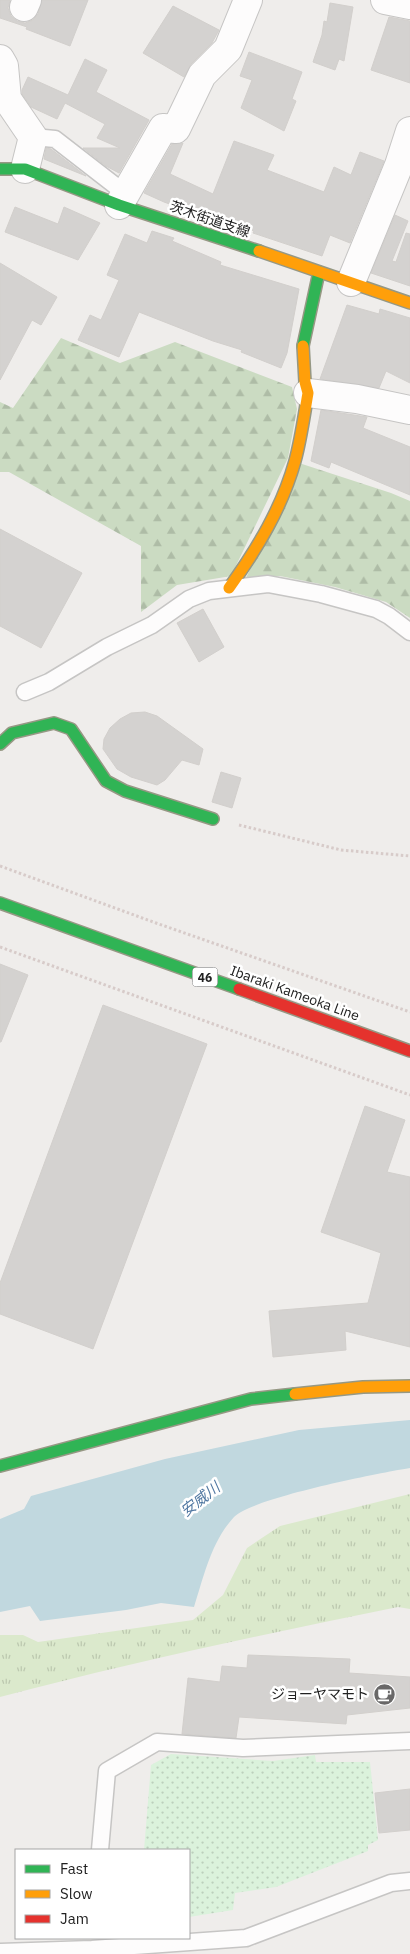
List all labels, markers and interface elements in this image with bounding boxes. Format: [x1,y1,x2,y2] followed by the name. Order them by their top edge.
[167,197,253,241] street label: 茨木街道支線
[228,961,362,1025] street label: Ibaraki Kameoka Line
[192,968,218,986] road number: 46
[176,1476,225,1520] water label: 安威川
[373,1682,397,1706] cafe icon: ジョーヤマモト
[271,1685,369,1703] place label: ジョーヤマモト
[15,1849,190,1939] legend
[60,1859,88,1878] text: Fast
[60,1884,93,1903] text: Slow
[60,1909,89,1928] text: Jam

